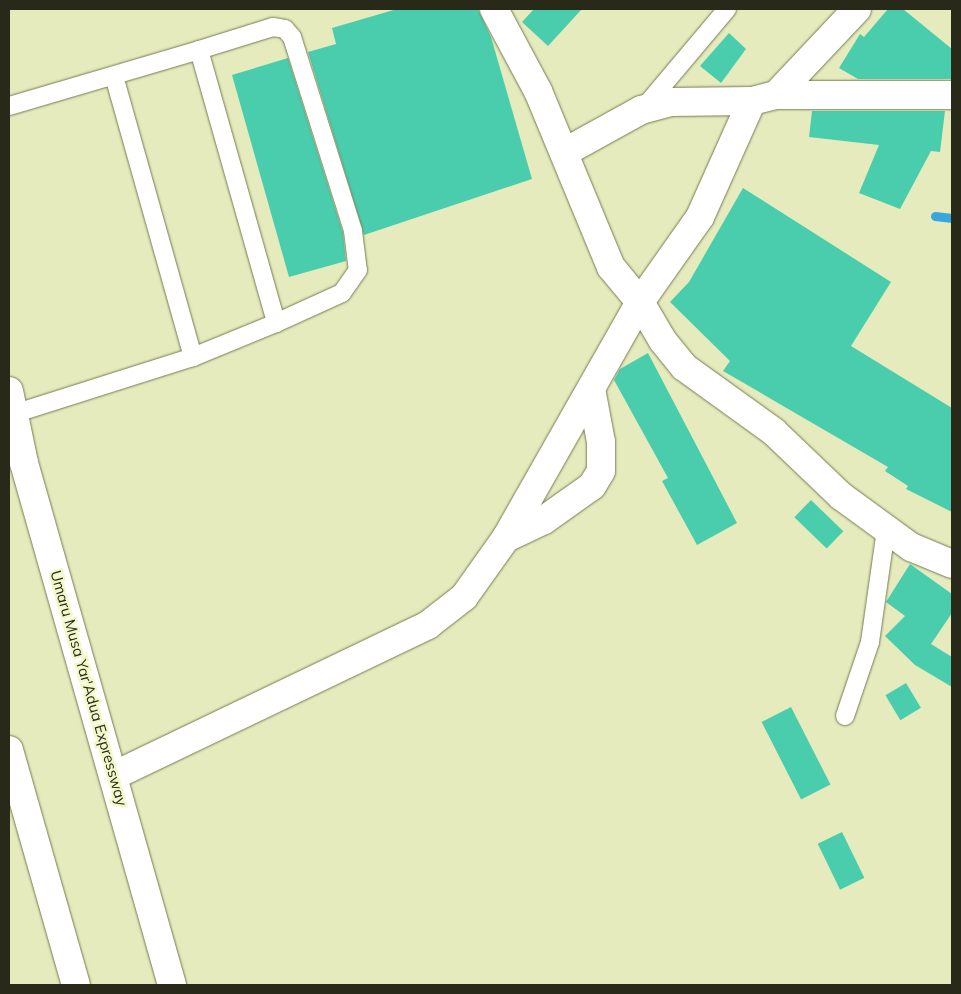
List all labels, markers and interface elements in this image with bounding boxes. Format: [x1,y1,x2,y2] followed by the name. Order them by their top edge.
[47,568,131,808] street label: Umaru Musa Yar'Adua Expressway

